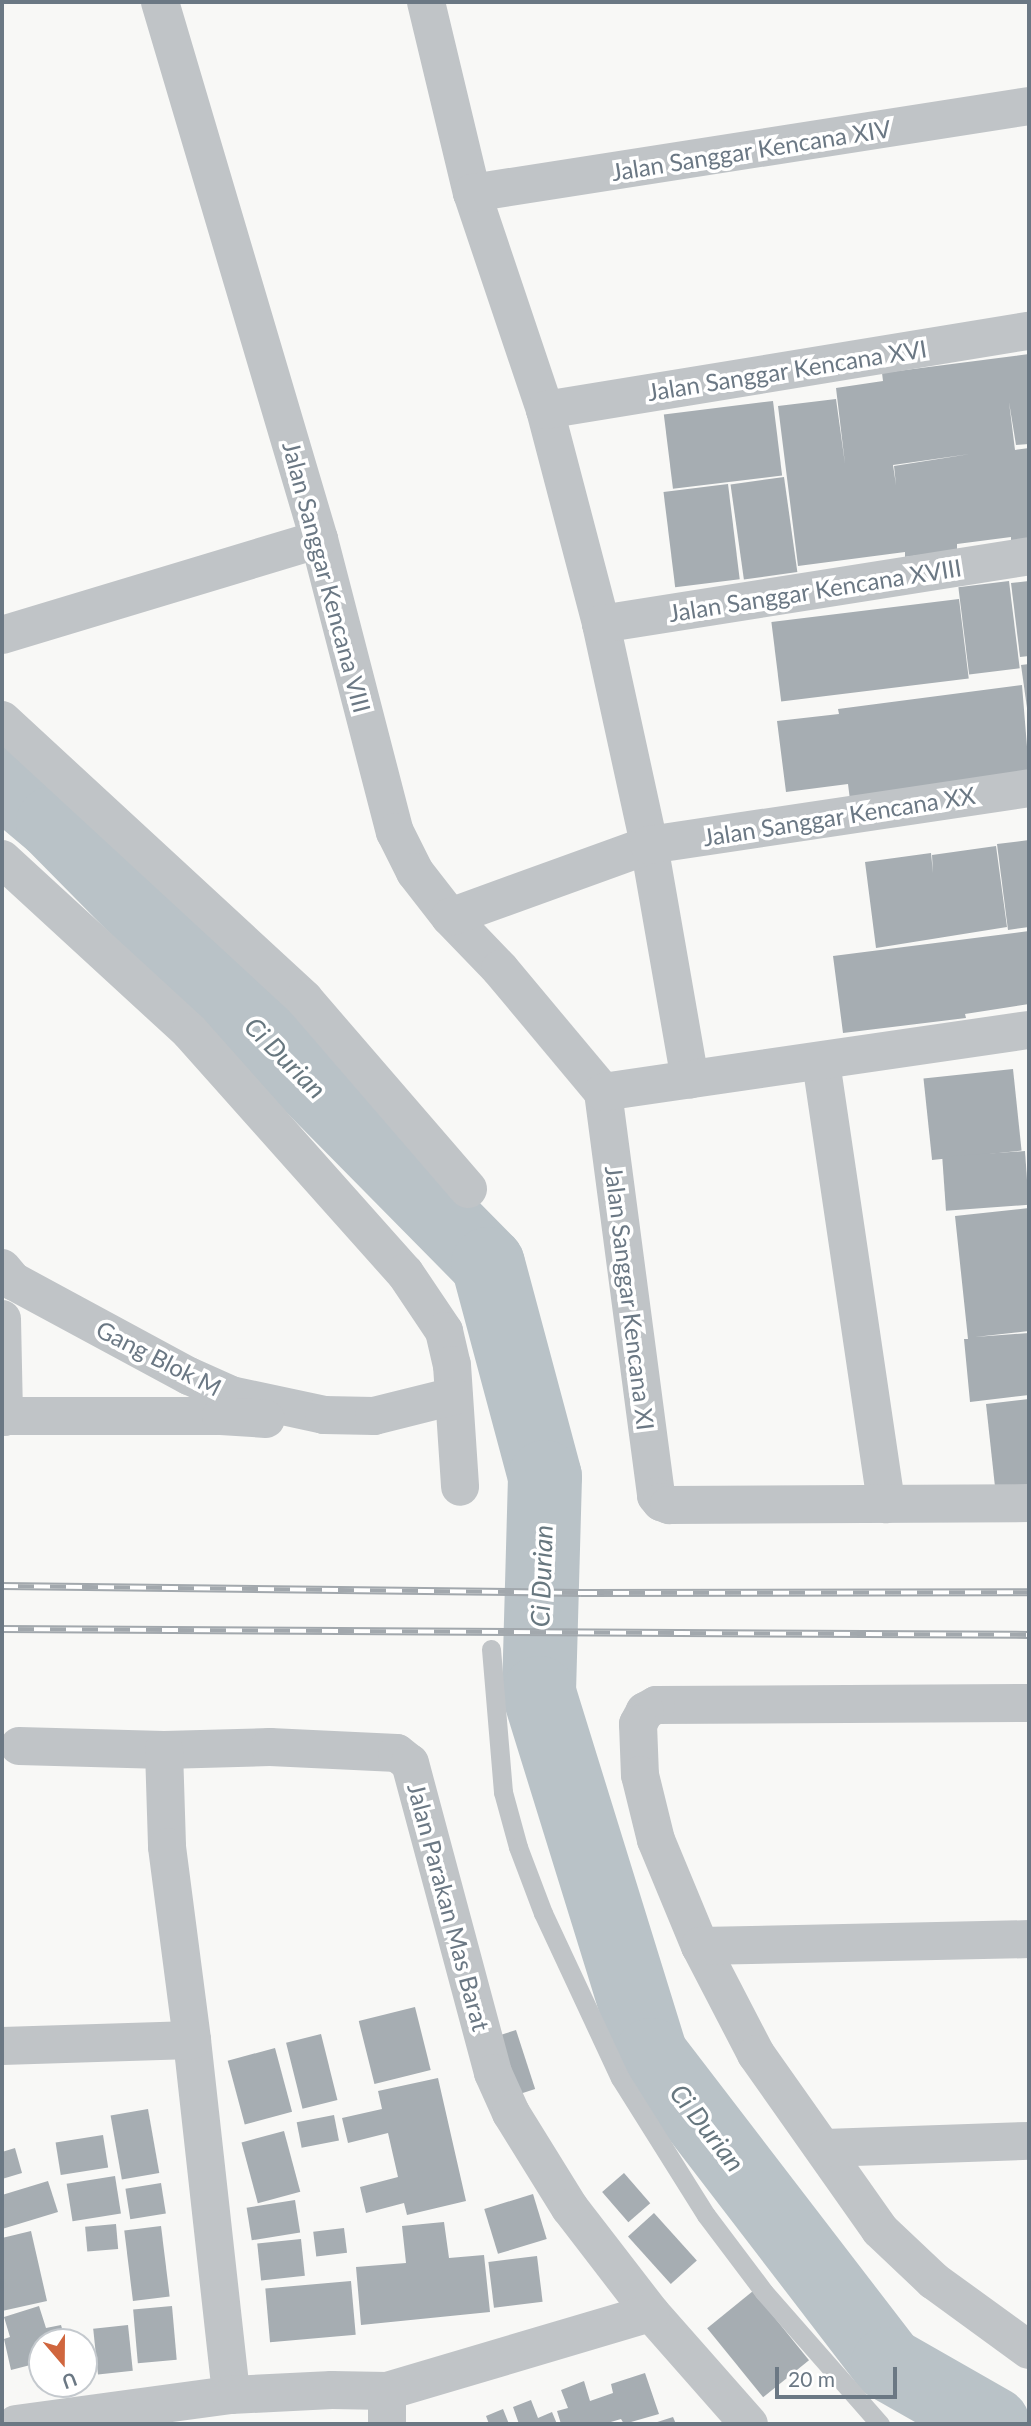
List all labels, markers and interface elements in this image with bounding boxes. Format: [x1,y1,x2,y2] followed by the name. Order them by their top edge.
[609,114,893,186] street label: Jalan Sanggar Kencana XIV
[645,334,929,406] street label: Jalan Sanggar Kencana XVI
[277,438,377,716] street label: Jalan Sanggar Kencana VIII
[666,553,964,627] street label: Jalan Sanggar Kencana XVIII
[701,780,977,852] street label: Jalan Sanggar Kencana XX
[238,1011,332,1105] water label: Ci Durian
[599,1164,661,1432] street label: Jalan Sanggar Kencana XI
[92,1314,226,1402] street label: Gang Blok M
[525,1524,559,1628] water label: Ci Durian
[402,1780,496,2034] street label: Jalan Parakan Mas Barat
[663,2078,751,2178] water label: Ci Durian
[28,2328,98,2398] north arrow
[779,2352,902,2396] scale bar
[788,2366,835,2391] text: 20 m
[59,2368,80,2395] text: U

